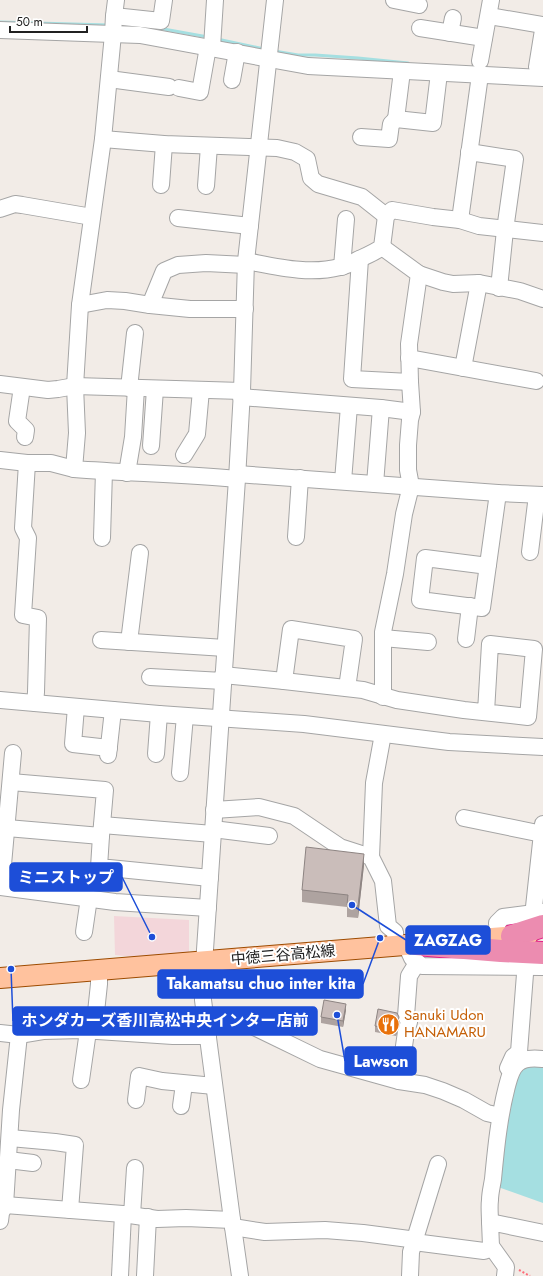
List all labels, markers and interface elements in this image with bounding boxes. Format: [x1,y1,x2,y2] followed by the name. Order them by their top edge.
[10,8,87,34] scale bar
[16,13,43,31] text: 50 m
[10,863,122,891] callout: ミニストップ
[18,866,114,889] text: ミニストップ
[406,926,490,954] callout: ZAGZAG
[414,929,482,952] text: ZAGZAG
[230,939,336,971] street label: 中徳三谷高松線
[158,970,363,998] callout: Takamatsu chuo inter kita
[166,972,356,995] text: Takamatsu chuo inter kita
[404,1004,486,1043] place label: Sanuki Udon HANAMARU
[13,1007,317,1035] callout: ホンダカーズ香川高松中央インター店前
[21,1009,309,1032] text: ホンダカーズ香川高松中央インター店前
[376,1011,402,1037] restaurant icon: Sanuki Udon HANAMARU
[345,1047,416,1075] callout: Lawson
[353,1050,409,1073] text: Lawson

